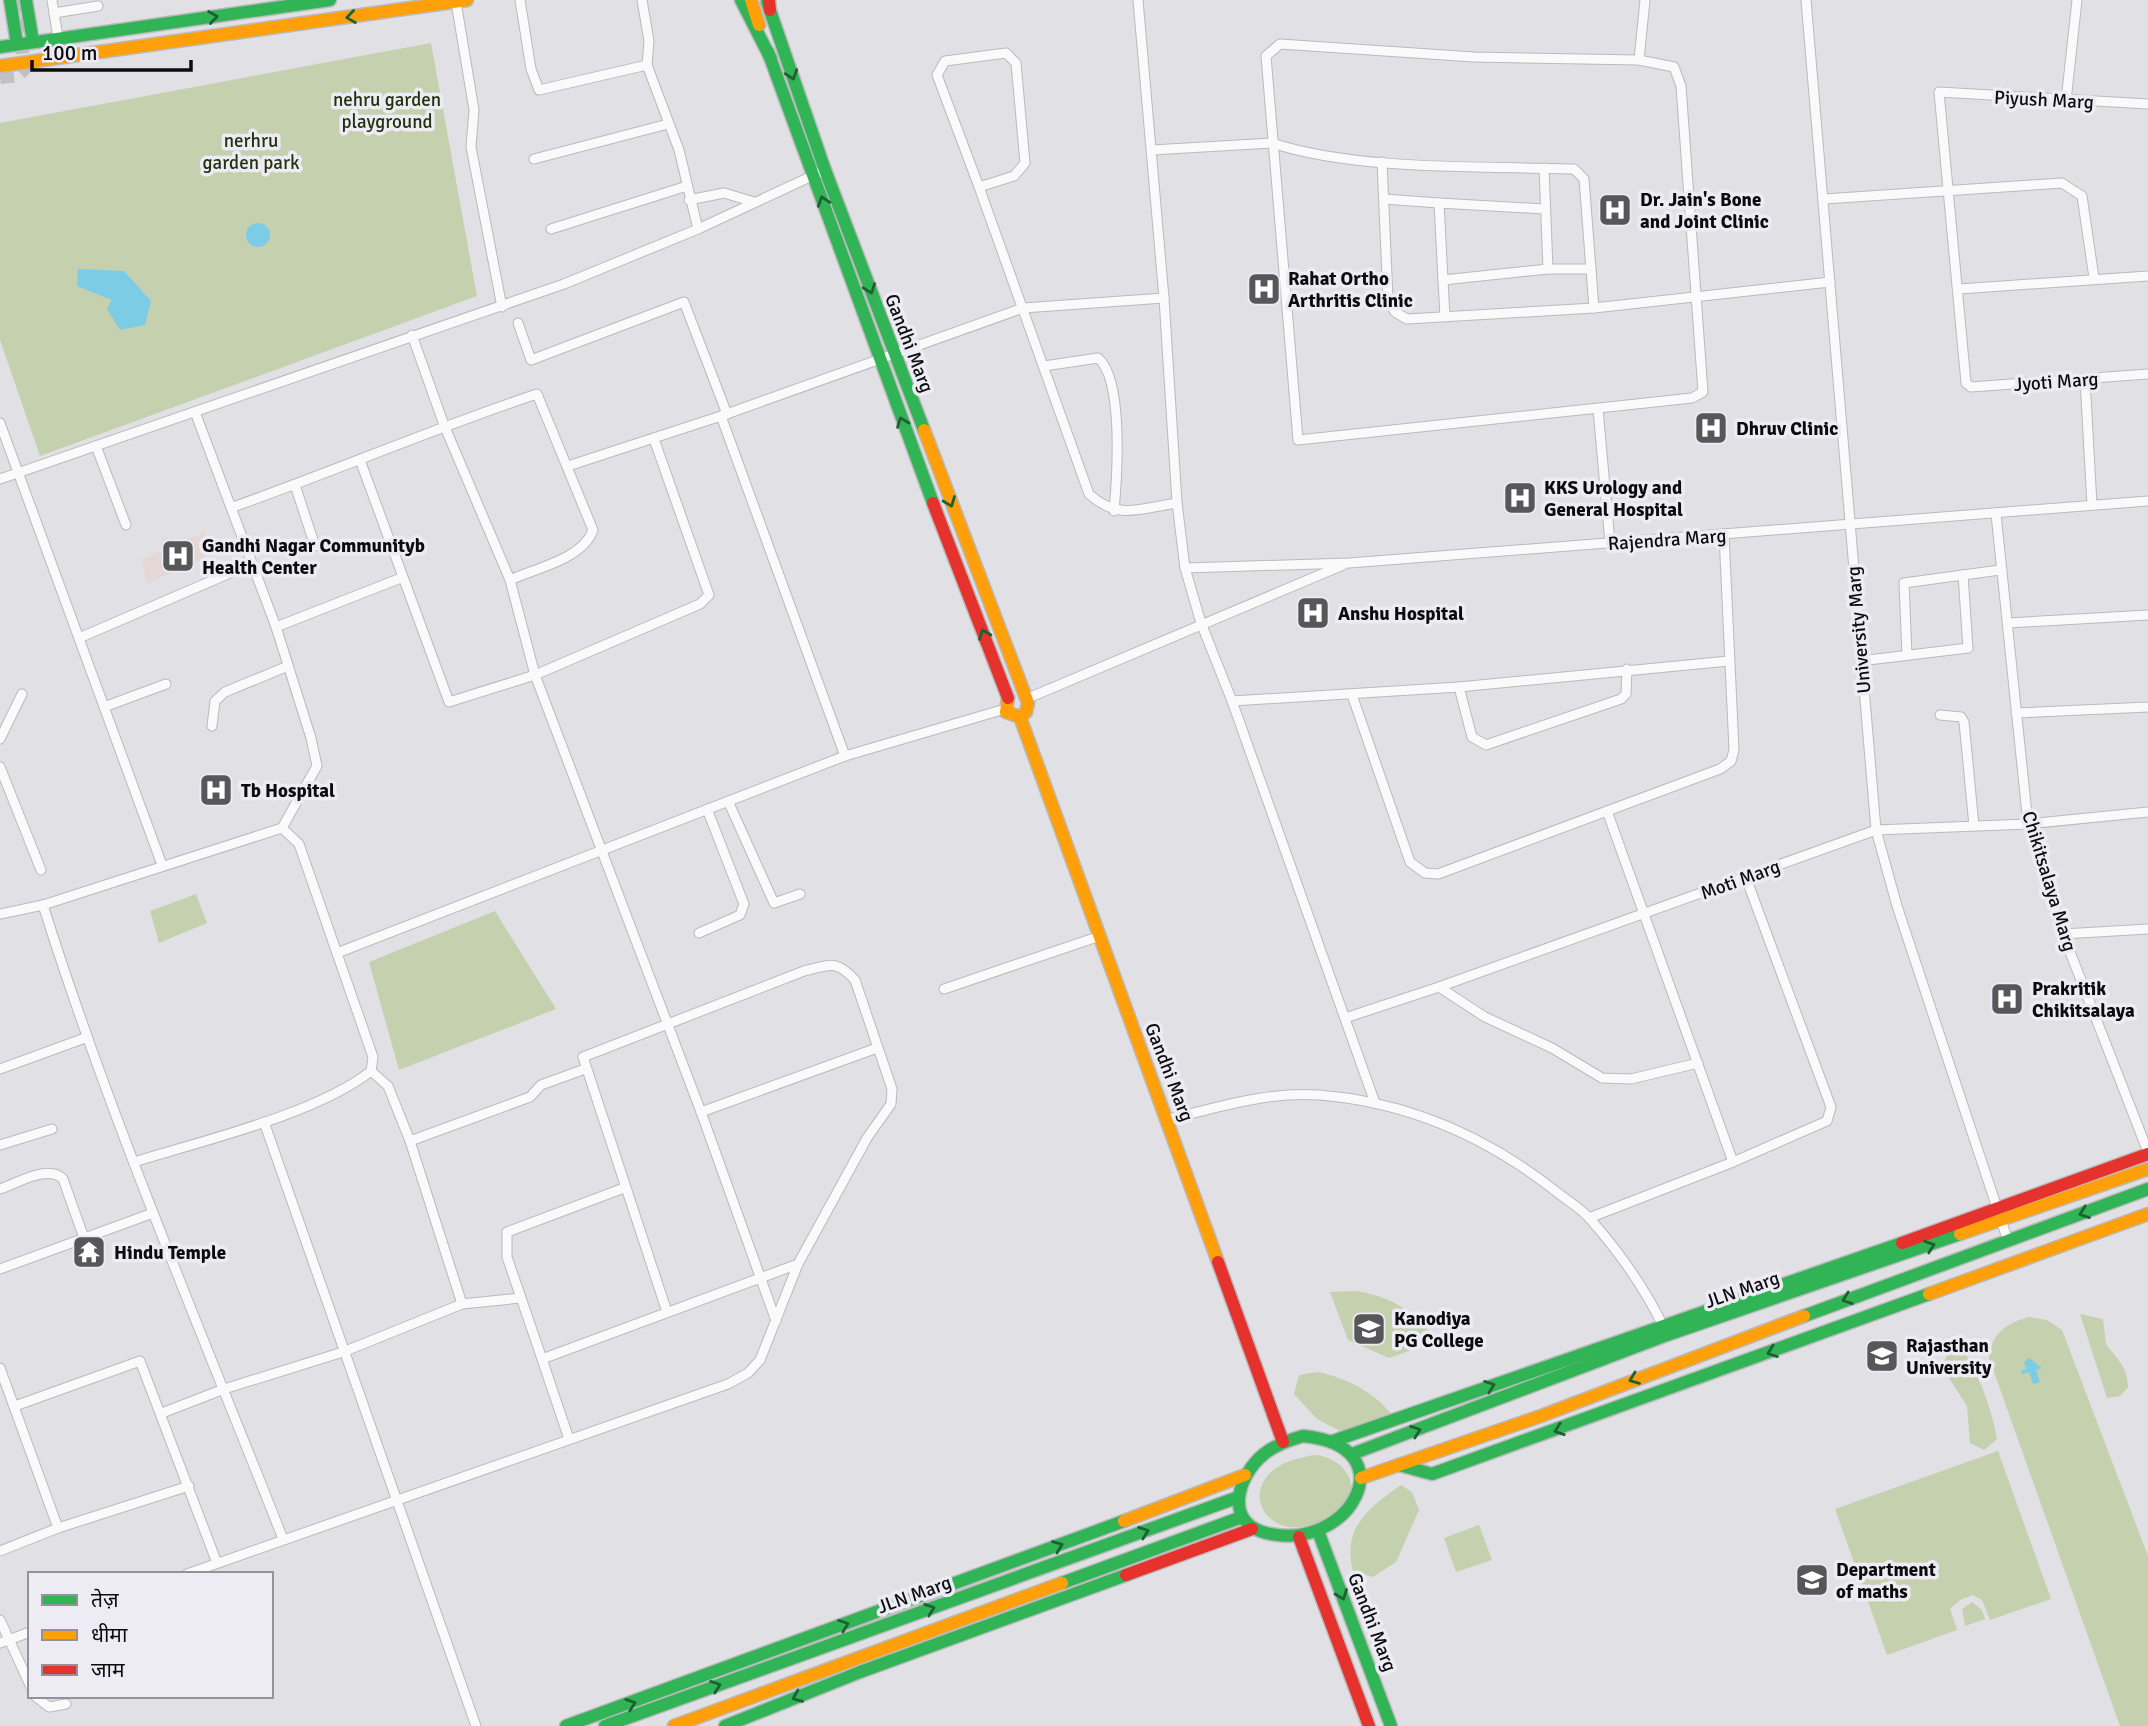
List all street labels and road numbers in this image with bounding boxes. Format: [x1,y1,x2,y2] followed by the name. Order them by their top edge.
[1994,85,2094,115] street label: Piyush Marg
[879,291,939,396] street label: Gandhi Marg
[2013,367,2099,397] street label: Jyoti Marg
[1607,524,1727,556] street label: Rajendra Marg
[1841,565,1877,695] street label: University Marg
[2016,808,2082,954] street label: Chikitsalaya Marg
[1697,854,1783,905] street label: Moti Marg
[1139,1020,1199,1125] street label: Gandhi Marg
[1702,1266,1783,1314] street label: JLN Marg
[874,1570,955,1619] street label: JLN Marg
[1342,1570,1402,1675] street label: Gandhi Marg

